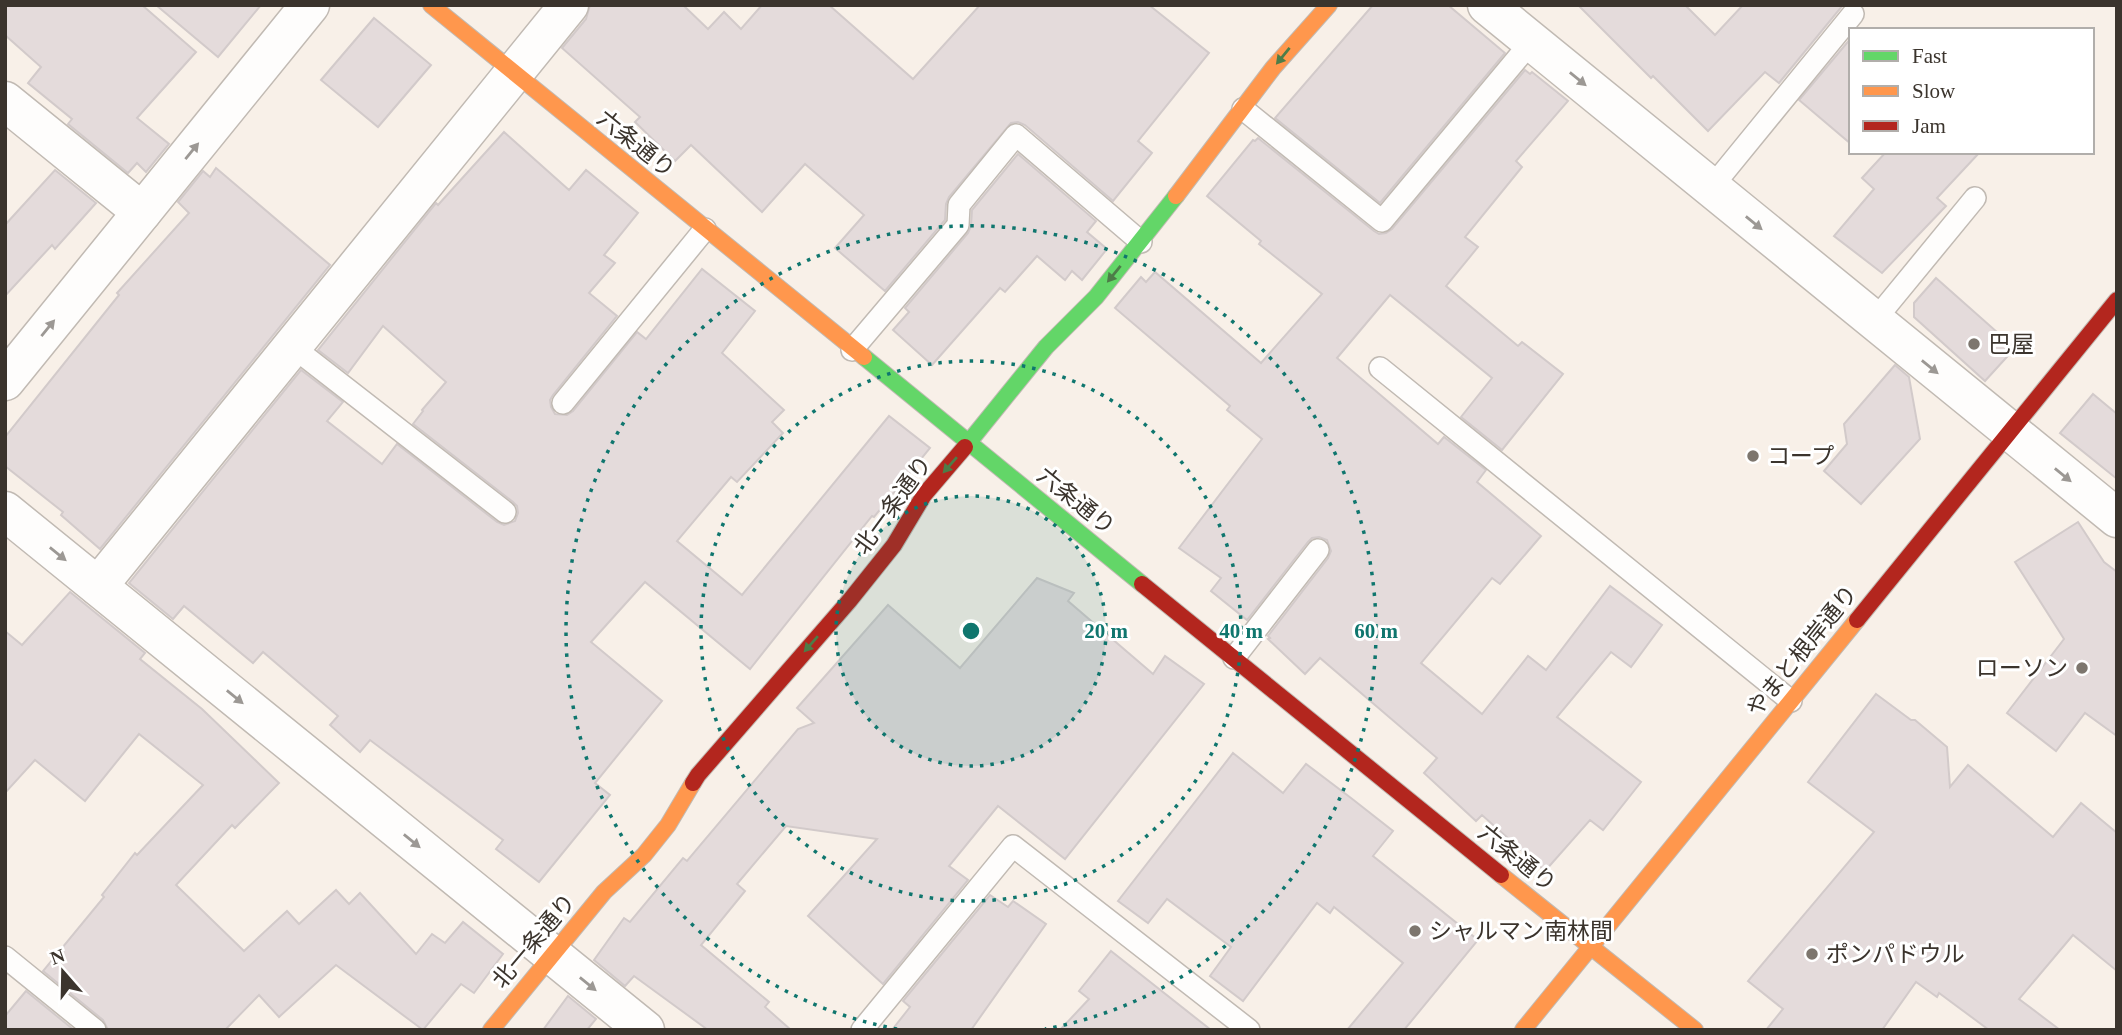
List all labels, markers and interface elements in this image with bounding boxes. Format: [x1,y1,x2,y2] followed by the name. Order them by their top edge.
[1849,28,2094,154] legend
[1912,44,1947,68] text: Fast
[1276,47,1291,64] one-way arrow
[1569,72,1587,87] one-way arrow
[1912,79,1956,103] text: Slow
[592,105,680,183] street label: 六条通り
[1912,114,1946,138] text: Jam
[184,143,199,161] one-way arrow
[1746,215,1763,230] one-way arrow
[1107,265,1121,283] one-way arrow
[41,319,56,337] one-way arrow
[1988,332,2034,357] place label: 巴屋
[1966,336,1982,352] marker: 巴屋
[1922,359,1939,374] one-way arrow
[1767,444,1835,469] place label: コープ
[1745,448,1761,464] marker: コープ
[849,451,937,559] street label: 北一条通り
[942,456,958,474] one-way arrow
[1032,462,1120,540] street label: 六条通り
[2054,467,2072,482] one-way arrow
[50,546,67,561] one-way arrow
[1742,581,1862,721] street label: やまと根岸通り
[959,619,983,643] centre of rings
[1084,619,1128,643] text: 20 m
[1219,619,1263,643] text: 40 m
[1354,619,1398,643] text: 60 m
[803,635,819,653] one-way arrow
[1976,656,2068,681] place label: ローソン
[2074,660,2090,676] marker: ローソン
[226,690,244,704] one-way arrow
[1473,819,1561,897] street label: 六条通り
[403,833,420,848] one-way arrow
[487,889,581,993] street label: 北一条通り
[1429,919,1613,944] place label: シャルマン南林間
[1407,923,1423,939] marker: シャルマン南林間
[28,937,98,1007] north arrow
[1826,942,1965,967] place label: ポンパドウル
[47,944,68,969] text: N
[1804,946,1820,962] marker: ポンパドウル
[580,976,597,991] one-way arrow

